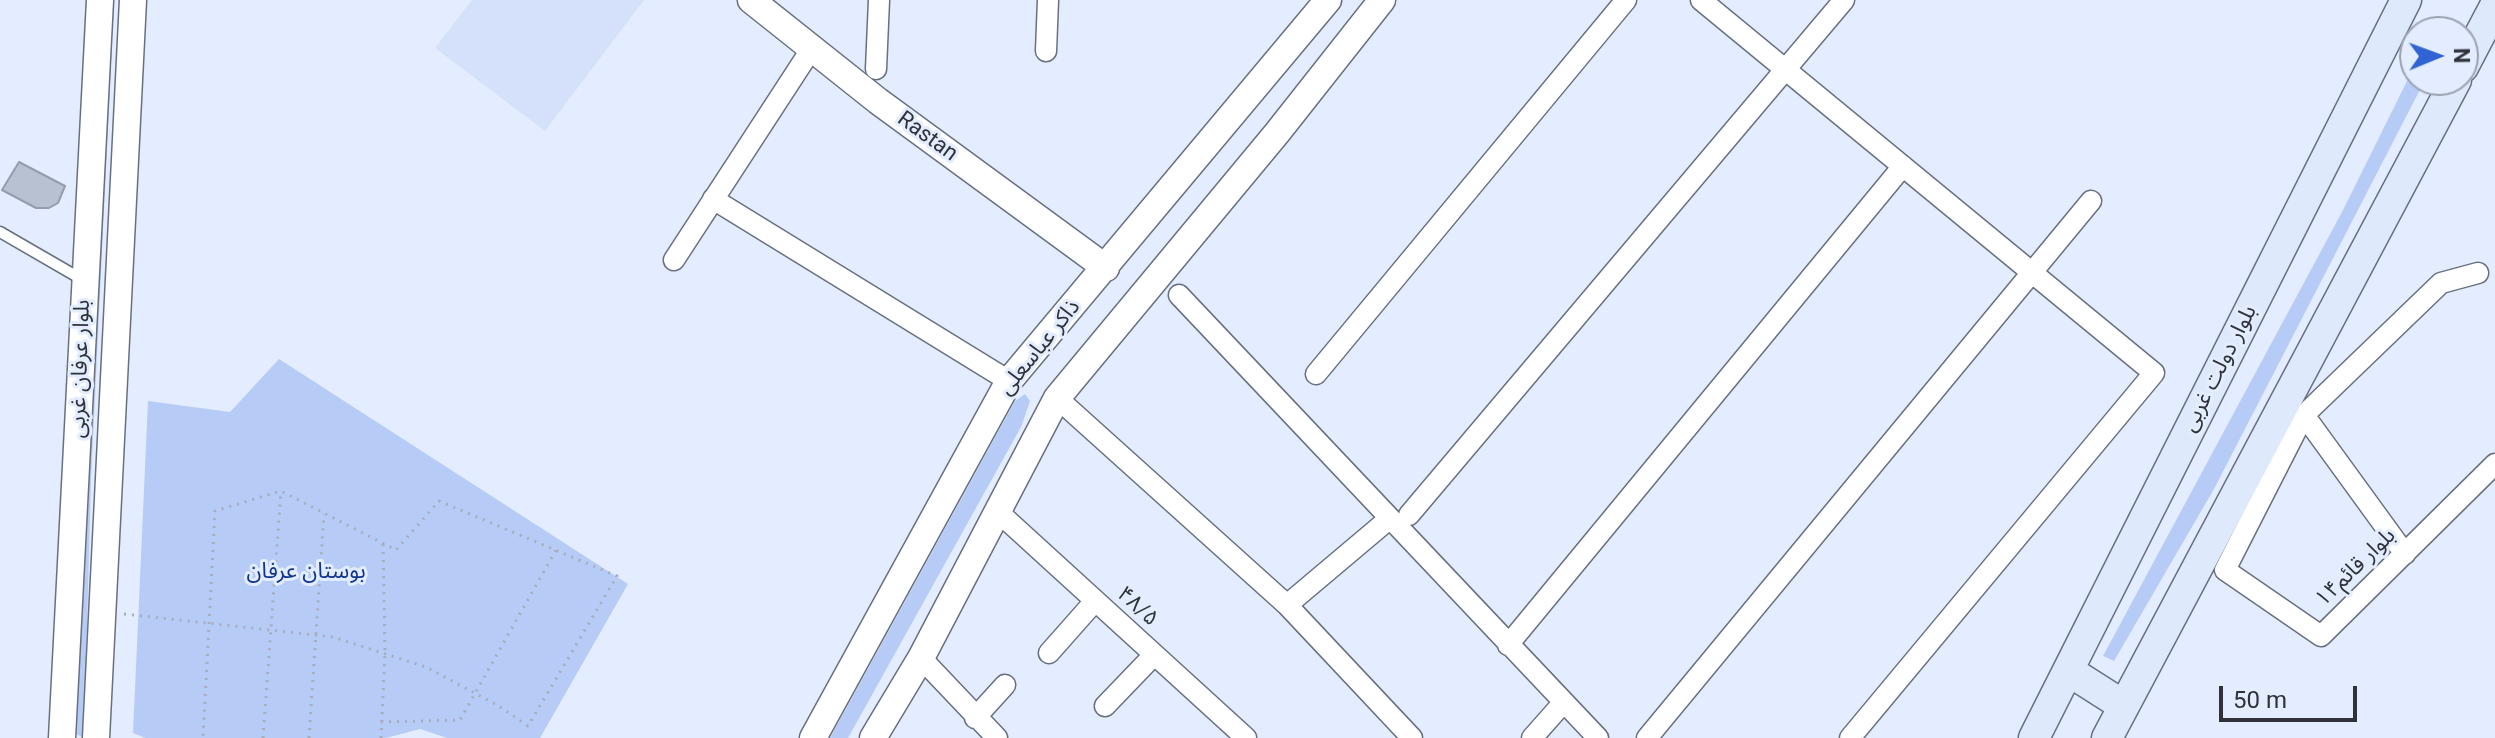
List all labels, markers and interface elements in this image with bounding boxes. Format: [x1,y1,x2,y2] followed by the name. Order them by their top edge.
[2399,16,2479,96] north arrow
[2449,48,2474,64] text: N
[892,106,962,168] street label: Rastan
[993,295,1087,401] street label: ذاکر عباسعلی
[65,299,97,439] street label: بلوار عرفان غربی
[2177,301,2263,437] street label: بلوار دولت غربی
[2310,523,2402,613] street label: بلوار قائم۱۴
[246,559,366,585] park label: بوستان عرفان
[1111,582,1163,632] street label: ۴۸/۵
[2223,670,2361,720] scale bar
[2233,686,2287,714] text: 50 m

